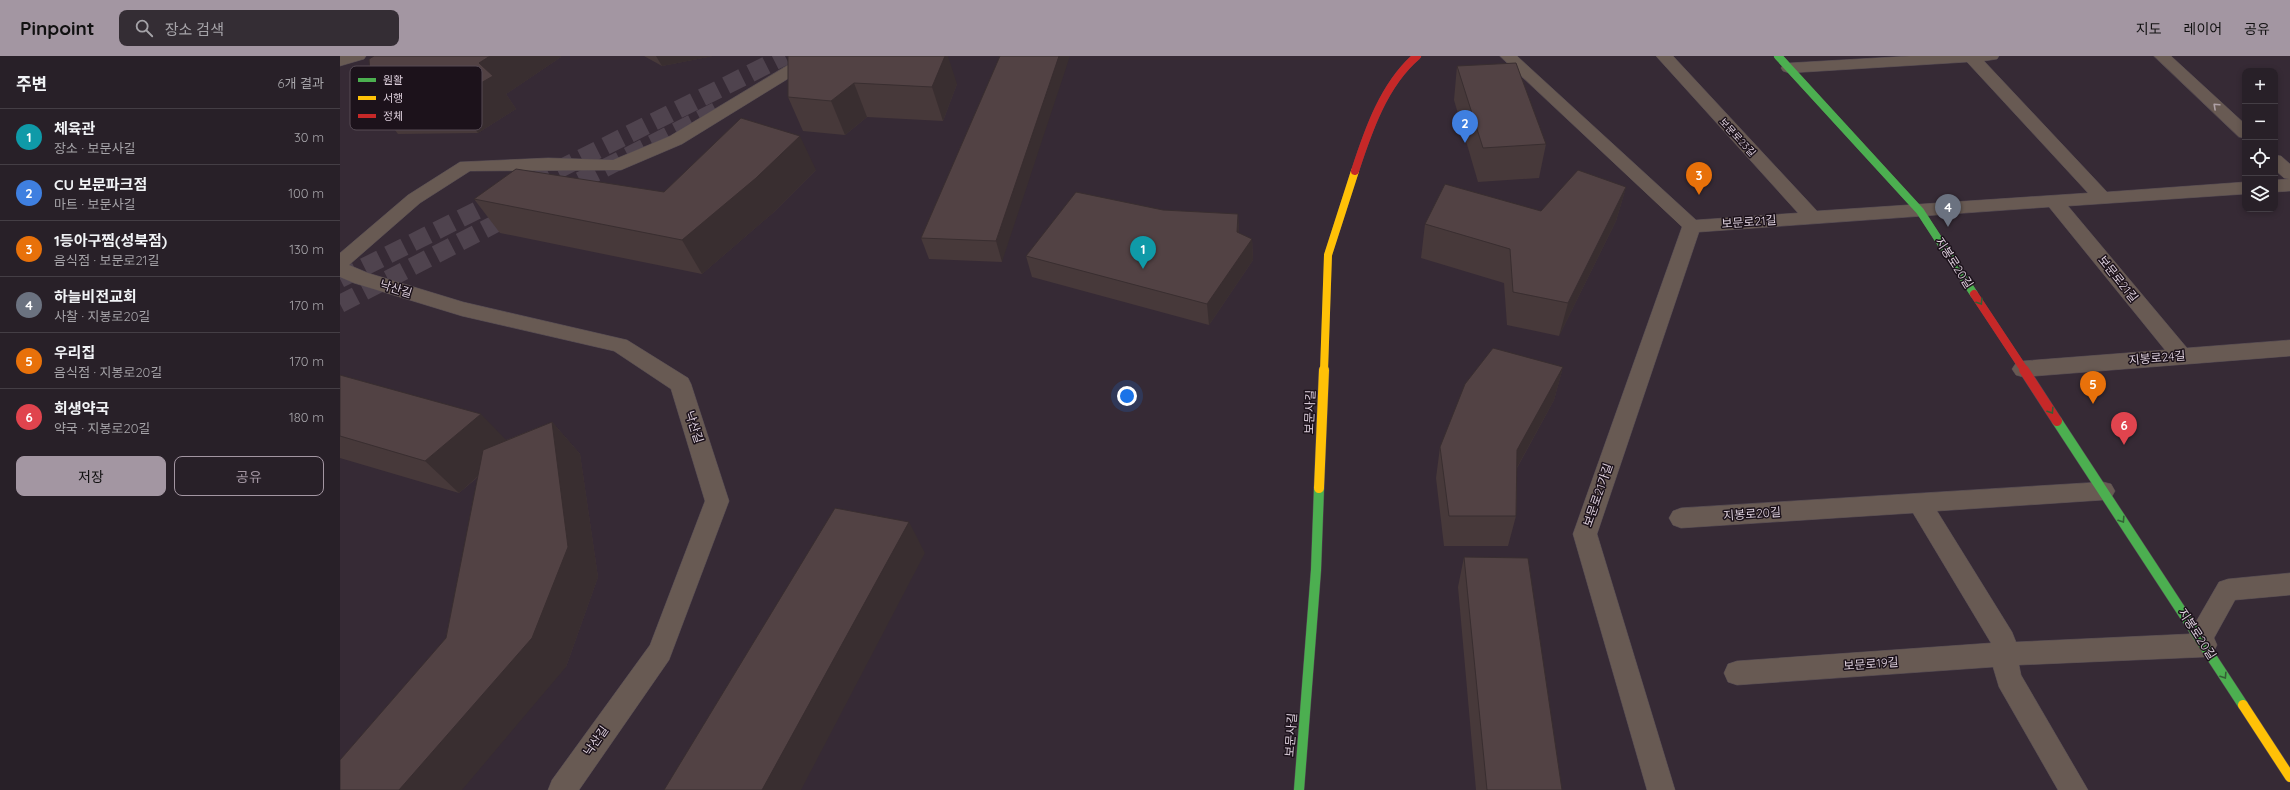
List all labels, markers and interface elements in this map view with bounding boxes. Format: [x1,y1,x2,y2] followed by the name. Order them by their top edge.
[119,10,399,46] search box
[20,16,95,40] text: Pinpoint
[133,17,155,39] icon: search
[165,20,224,39] text: 장소 검색
[2136,20,2162,38] text: 지도
[2184,20,2222,38] text: 레이어
[2244,20,2270,38] text: 공유
[350,66,482,130] legend
[2242,68,2278,212] map controls
[2242,68,2278,104] button: +
[16,73,47,94] text: 주변
[383,73,403,87] text: 원활
[278,75,324,91] text: 6개 결과
[383,91,403,105] text: 서행
[2213,104,2221,111] one-way arrow
[2242,104,2278,140] button: −
[383,109,403,123] text: 정체
[1452,110,1478,143] pin: 2
[1717,116,1759,159] street label: 보문로23길
[54,119,95,138] text: 체육관
[26,129,32,145] text: 1
[294,129,324,145] text: 30 m
[54,140,135,156] text: 장소 · 보문사길
[2242,140,2278,176] button: locate
[1686,162,1712,195] pin: 3
[54,175,147,194] text: CU 보문파크점
[2242,176,2278,212] button: layers
[25,185,33,201] text: 2
[288,185,324,201] text: 100 m
[1935,194,1961,227] pin: 4
[54,196,135,212] text: 마트 · 보문사길
[1721,212,1777,231] street label: 보문로21길
[54,231,167,250] text: 1등아구찜(성북점)
[1932,234,1976,291] street label: 지봉로20길
[1130,236,1156,269] pin: 1
[26,241,32,257] text: 3
[289,241,324,257] text: 130 m
[54,252,159,268] text: 음식점 · 보문로21길
[2095,252,2142,305] street label: 보문로21길
[378,277,414,301] street label: 낙산길
[54,287,137,306] text: 하늘비전교회
[25,297,33,313] text: 4
[289,297,324,313] text: 170 m
[1975,298,1982,305] one-way arrow
[54,308,150,324] text: 사찰 · 지봉로20길
[54,343,95,362] text: 우리집
[2128,348,2186,367] street label: 지봉로24길
[25,353,33,369] text: 5
[289,353,324,369] text: 170 m
[54,364,162,380] text: 음식점 · 지봉로20길
[2080,371,2106,404] pin: 5
[1117,386,1137,406] your location
[1301,390,1318,434] street label: 보문사길
[54,399,109,418] text: 회생약국
[2046,407,2054,414] one-way arrow
[25,409,33,425] text: 6
[289,409,324,425] text: 180 m
[682,409,707,445] street label: 낙산길
[2111,412,2137,445] pin: 6
[54,420,150,436] text: 약국 · 지봉로20길
[16,456,166,496] button: 저장
[174,456,324,496] button: 공유
[1580,461,1615,529] street label: 보문로21가길
[1723,504,1781,523] street label: 지봉로20길
[2117,516,2125,523] one-way arrow
[2175,605,2219,662] street label: 지봉로20길
[1843,654,1899,673] street label: 보문로19길
[2219,672,2227,679] one-way arrow
[1281,712,1300,758] street label: 보문사길
[580,723,611,759] street label: 낙산길

